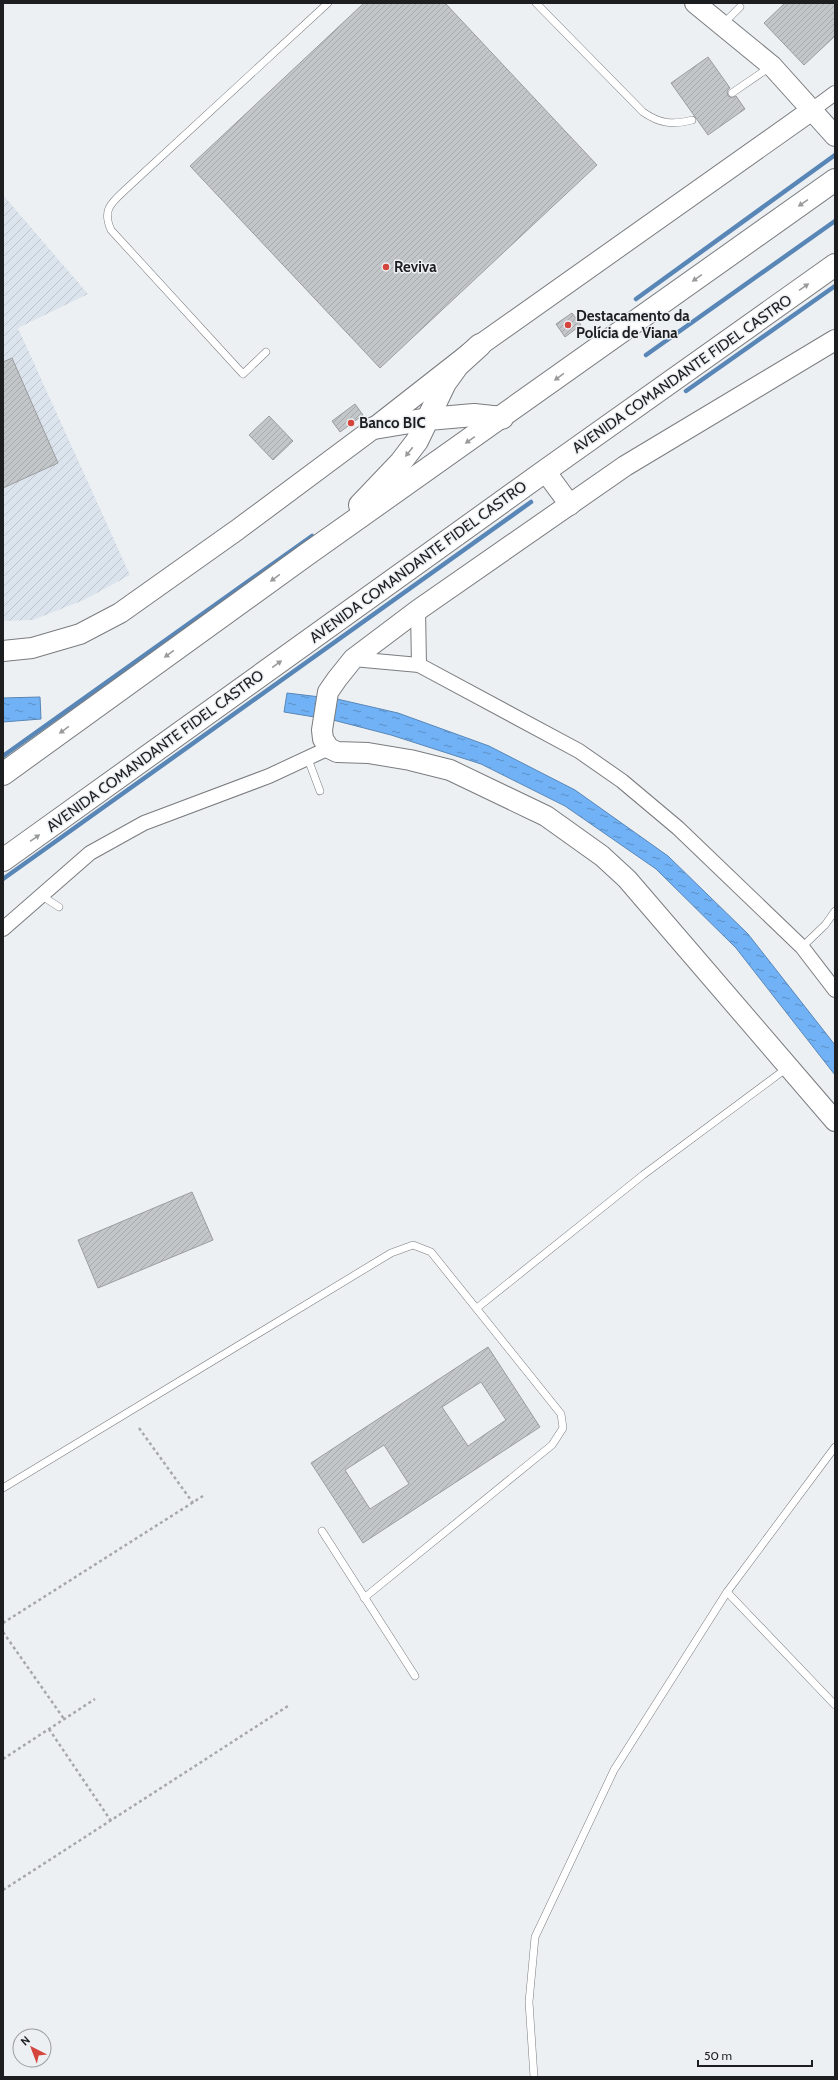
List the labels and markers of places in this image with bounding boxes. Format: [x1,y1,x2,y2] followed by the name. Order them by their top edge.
[394,258,437,276] place label: Reviva
[381,262,391,272] marker: Reviva
[576,307,690,342] place label: Destacamento da Polícia de Viana
[563,320,573,330] marker: Destacamento da Polícia de Viana
[359,414,426,432] place label: Banco BIC
[346,418,356,428] marker: Banco BIC

